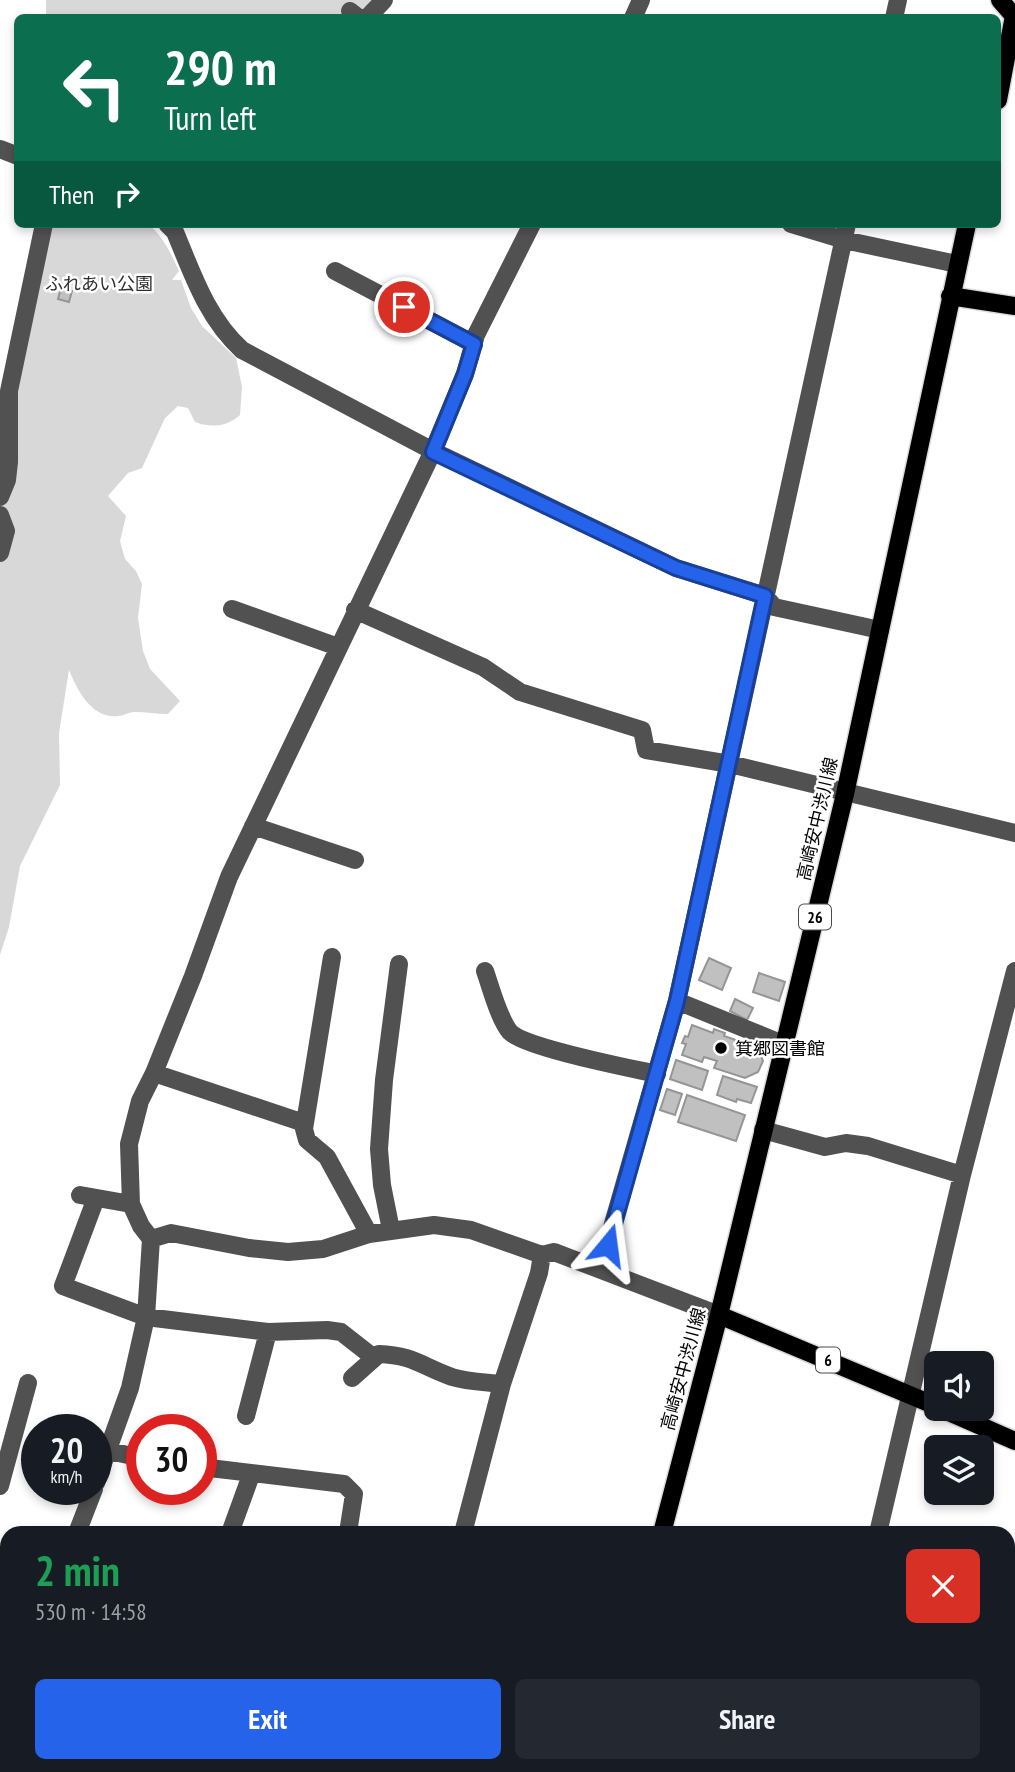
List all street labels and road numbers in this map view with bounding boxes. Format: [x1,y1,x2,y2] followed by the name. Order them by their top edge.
[792,755,842,883] street label: 高崎安中渋川線
[799,904,831,930] road number: 26
[656,1305,710,1433] street label: 高崎安中渋川線
[816,1348,840,1372] road number: 6

